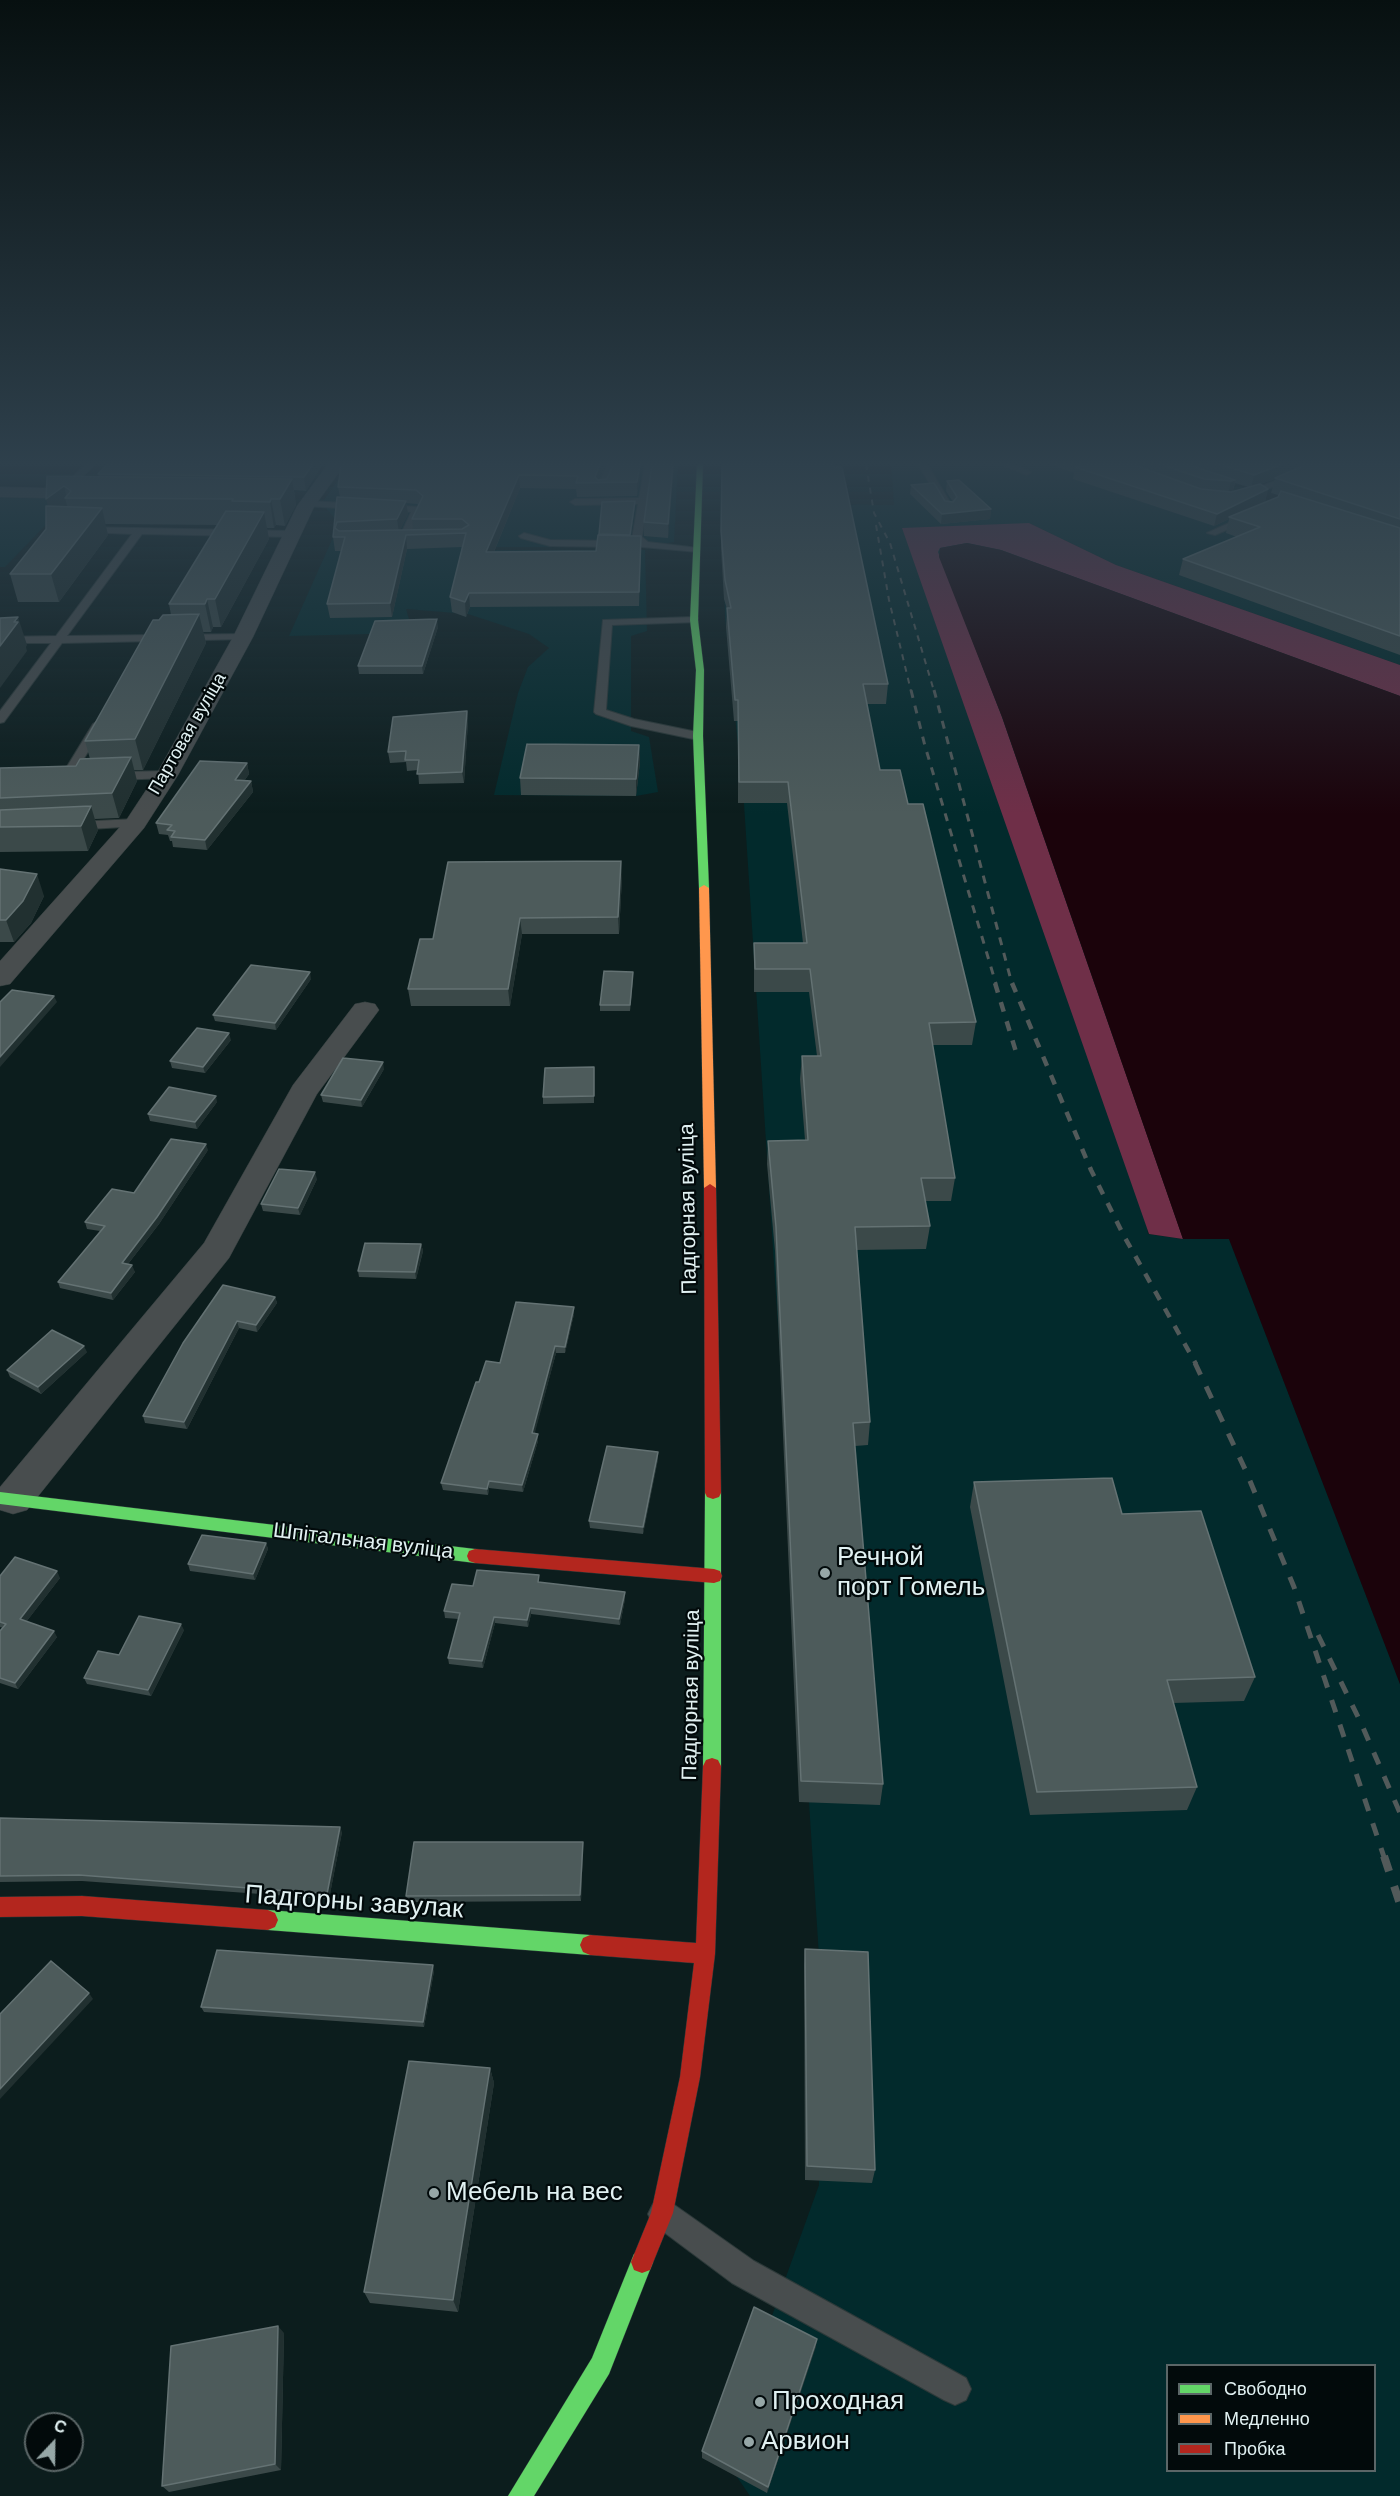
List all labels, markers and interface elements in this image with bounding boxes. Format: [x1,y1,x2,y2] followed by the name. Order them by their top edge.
[144,669,232,799] street label: Партовая вуліца
[675,1123,703,1295] street label: Падгорная вуліца
[272,1518,454,1566] street label: Шпітальная вуліца
[837,1542,985,1604] place label: Речной порт Гомель
[818,1566,832,1580] marker: Речной порт Гомель
[678,1609,706,1781] street label: Падгорная вуліца
[244,1880,464,1926] street label: Падгорны завулак
[446,2177,623,2209] place label: Мебель на вес
[427,2186,441,2200] marker: Мебель на вес
[1166,2364,1376,2472] legend
[1224,2377,1307,2401] text: Свободно
[772,2386,904,2418] place label: Проходная
[753,2395,767,2409] marker: Проходная
[1224,2407,1310,2431] text: Медленно
[24,2412,84,2472] north arrow
[51,2415,69,2439] text: С
[761,2426,850,2458] place label: Арвион
[742,2435,756,2449] marker: Арвион
[1224,2437,1286,2461] text: Пробка

